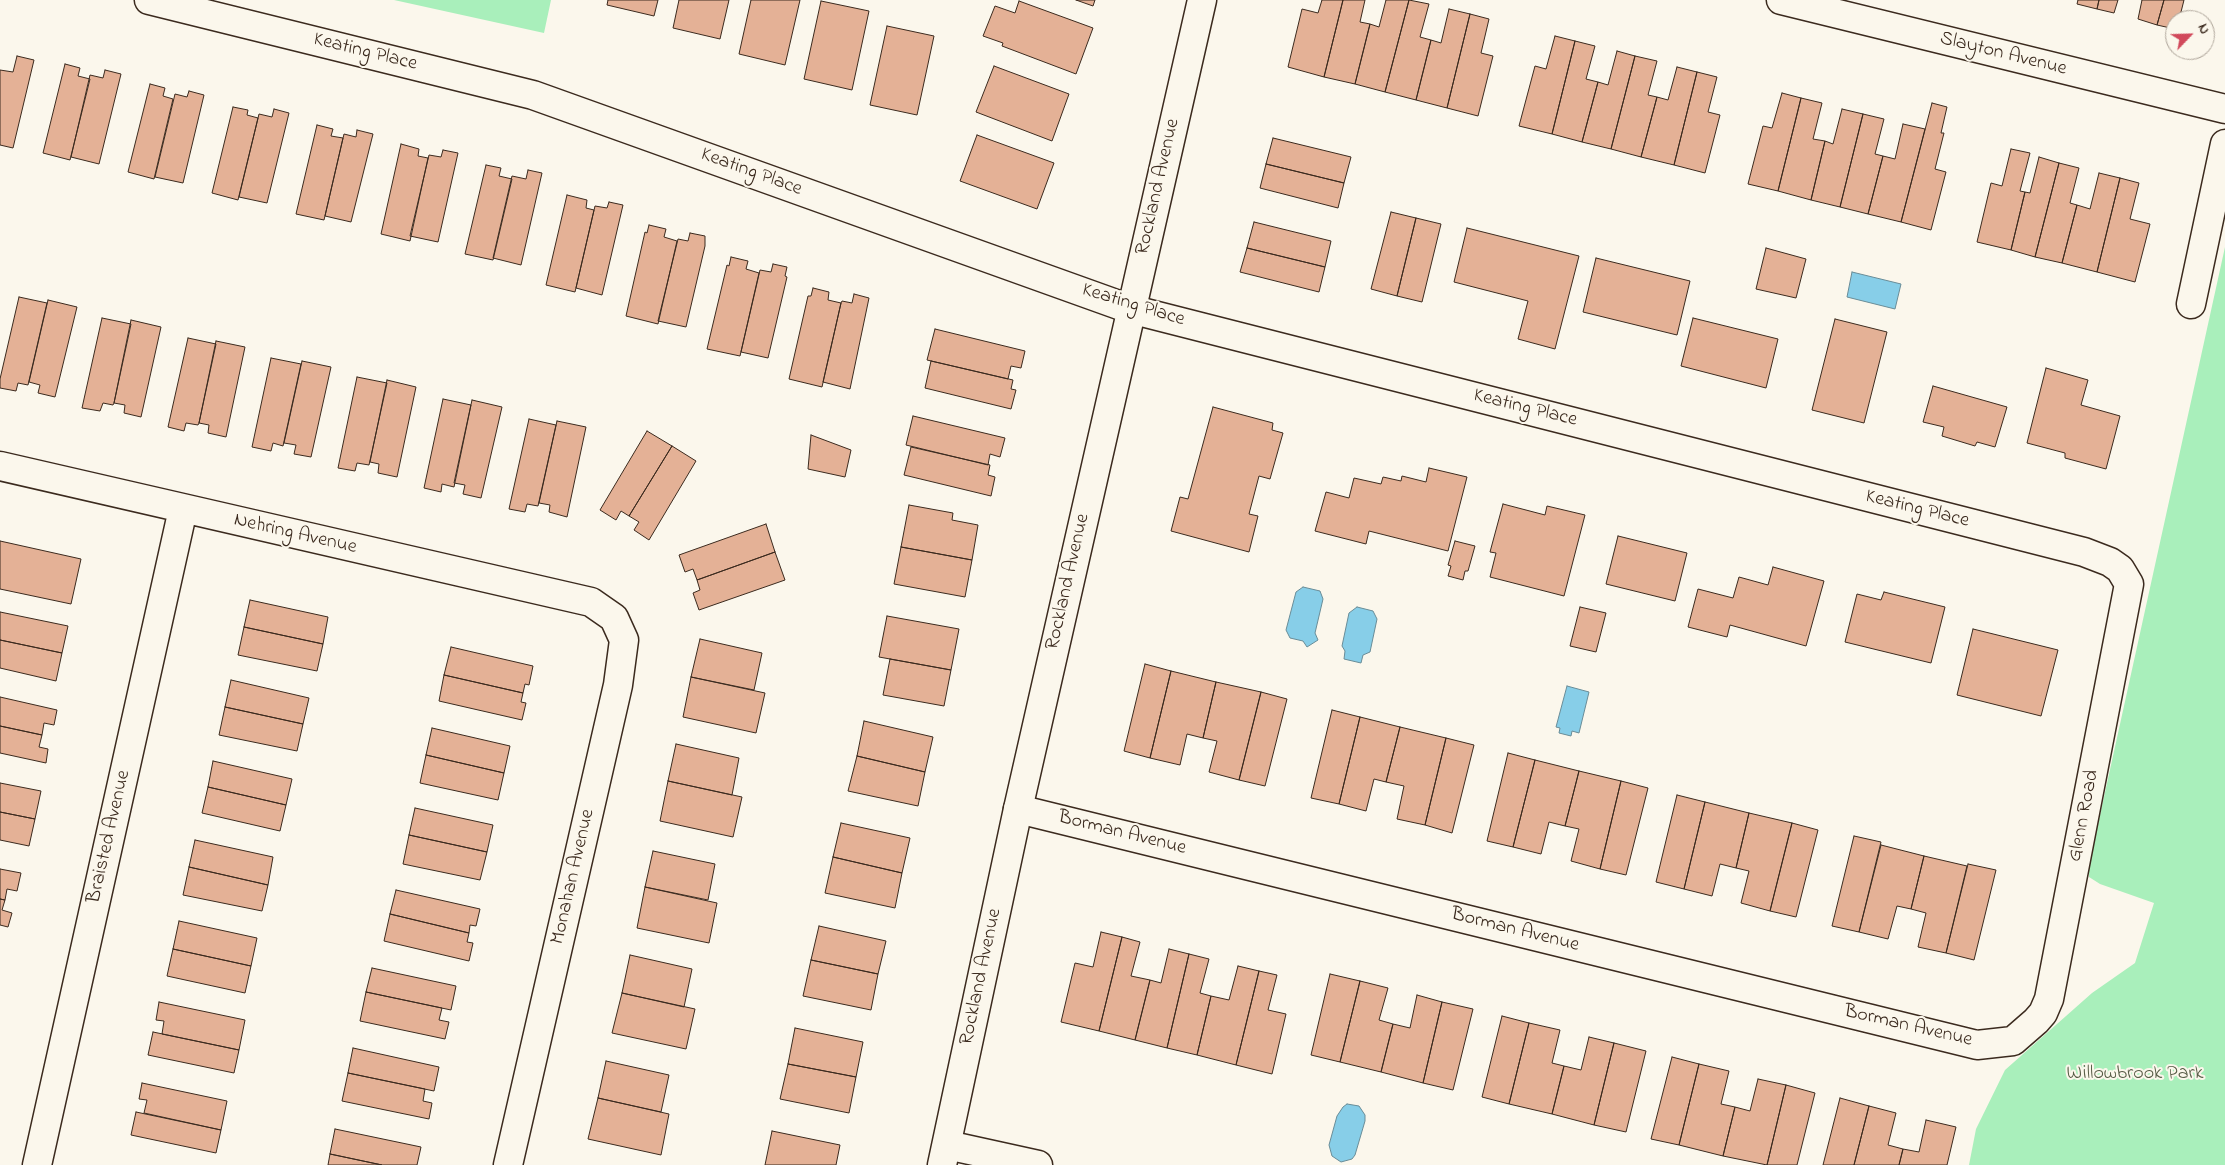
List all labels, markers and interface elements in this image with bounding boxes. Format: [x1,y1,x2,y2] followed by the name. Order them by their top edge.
[2165,10,2215,60] north arrow
[2192,21,2215,38] text: N
[1937,28,2069,82] street label: Slayton Avenue
[311,29,419,77] street label: Keating Place
[1132,117,1186,257] street label: Rockland Avenue
[697,144,805,202] street label: Keating Place
[1079,279,1187,333] street label: Keating Place
[1471,385,1579,433] street label: Keating Place
[1863,486,1971,534] street label: Keating Place
[231,509,359,561] street label: Nehring Avenue
[1042,512,1096,652] street label: Rockland Avenue
[83,768,137,906] street label: Braisted Avenue
[2064,768,2106,864] street label: Glenn Road
[547,807,601,947] street label: Monahan Avenue
[1056,807,1188,861] street label: Borman Avenue
[1449,904,1581,958] street label: Borman Avenue
[956,906,1008,1048] street label: Rockland Avenue
[1841,1001,1975,1053] street label: Borman Avenue
[2067,1063,2203,1087] park label: Willowbrook Park

